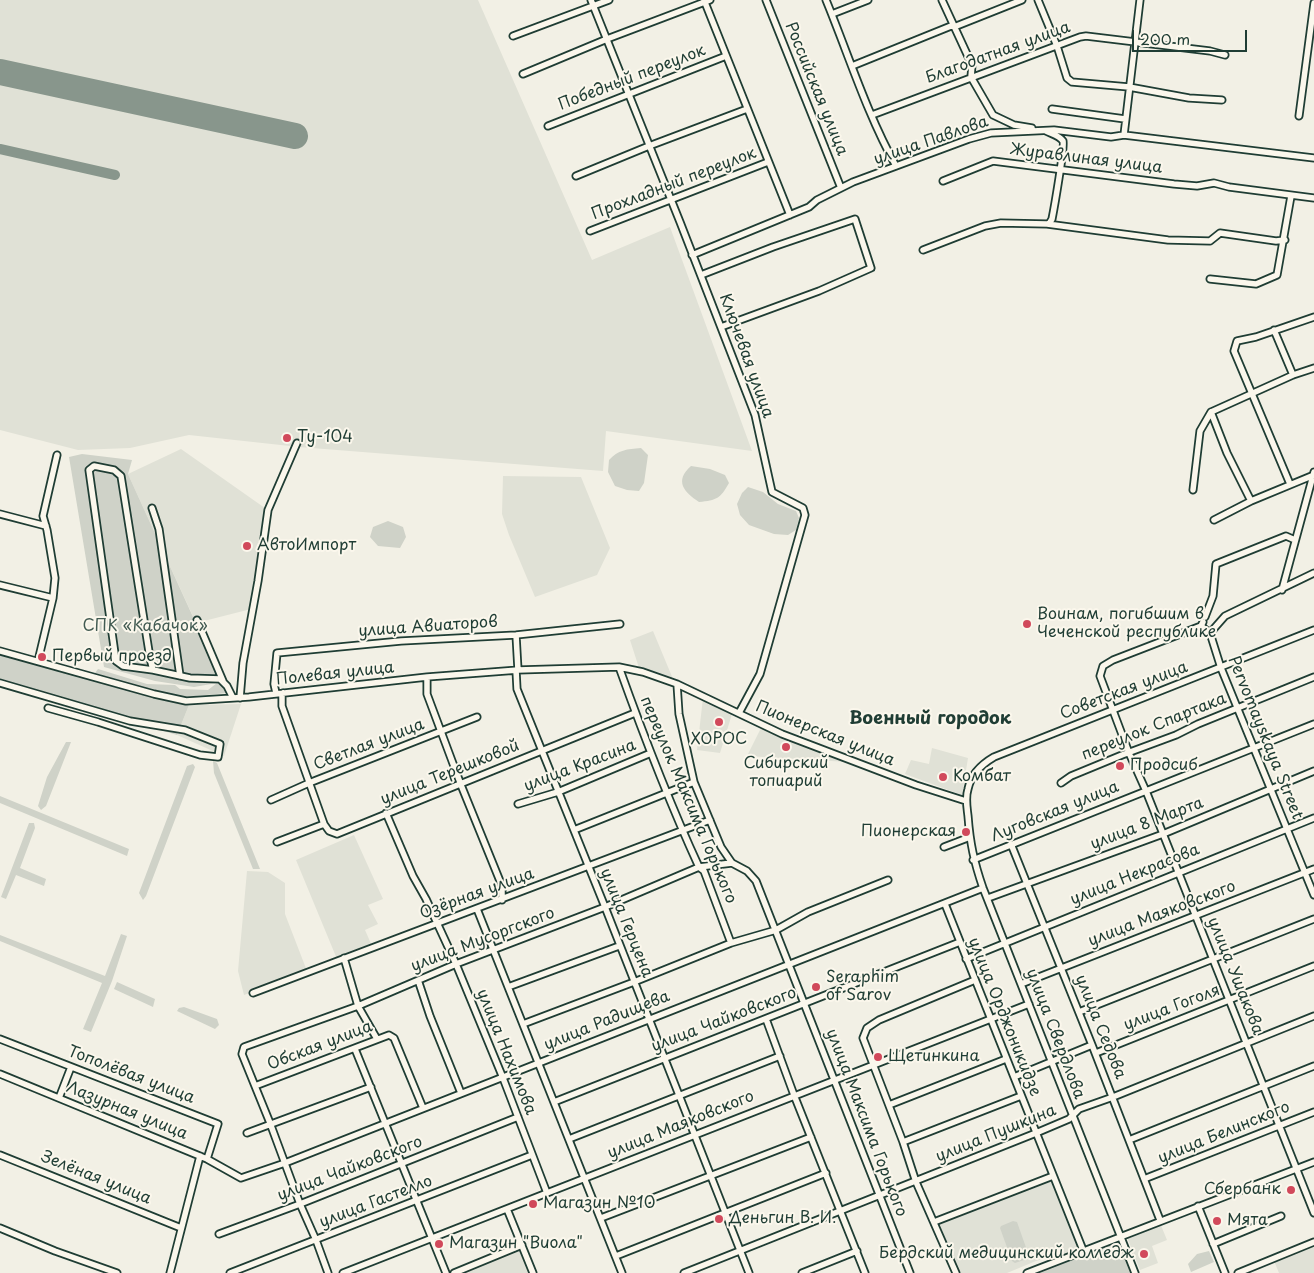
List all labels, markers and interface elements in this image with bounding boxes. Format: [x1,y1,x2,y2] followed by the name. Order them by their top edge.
[923,18,1073,88] street label: Благодатная улица
[780,20,852,158] street label: Российская улица
[1134,20,1249,52] scale bar
[1140,27,1190,50] text: 200 m
[556,41,708,115] street label: Победный переулок
[871,112,991,170] street label: улица Павлова
[1009,140,1163,178] street label: Журавлиная улица
[589,144,759,224] street label: Прохладный переулок
[715,291,777,421] street label: Ключевая улица
[297,428,353,448] place label: Ту-104
[281,432,293,444] marker: Ту-104
[257,536,356,556] place label: АвтоИмпорт
[241,540,253,552] marker: АвтоИмпорт
[1037,605,1216,643] place label: Воинам, погибшим в Чеченской республике
[358,613,498,641] street label: улица Авиаторов
[82,617,208,637] park label: СПК «Кабачок»
[1021,618,1033,630] marker: Воинам, погибшим в Чеченской республике
[52,647,172,667] place label: Первый проезд
[36,651,48,663] marker: Первый проезд
[1223,654,1307,822] street label: Pervomayskaya Street
[275,658,395,690] street label: Полевая улица
[1057,658,1191,724] street label: Советская улица
[1079,689,1229,765] street label: переулок Спартака
[636,693,740,907] street label: переулок Максима Горького
[753,697,897,771] street label: Пионерская улица
[849,708,1011,730] district label: Военный городок
[311,715,427,775] street label: Светлая улица
[713,716,725,728] marker: ХОРОС
[691,730,747,750] place label: ХОРОС
[378,736,522,810] street label: улица Терешковой
[521,736,639,796] street label: улица Красина
[780,741,792,753] marker: Сибирский топиарий
[744,754,828,792] place label: Сибирский топиарий
[1130,756,1198,776] place label: Продсиб
[1114,760,1126,772] marker: Продсиб
[953,767,1011,787] place label: Комбат
[937,771,949,783] marker: Комбат
[988,778,1122,846] street label: Луговская улица
[1088,794,1206,854] street label: улица 8 Марта
[861,822,956,842] place label: Пионерская
[960,826,972,838] marker: Пионерская
[1068,840,1202,910] street label: улица Некрасова
[417,864,537,924] street label: Озёрная улица
[595,865,657,981] street label: улица Герцена
[1085,877,1239,951] street label: улица Маяковского
[408,904,558,976] street label: улица Мусоргского
[1203,914,1267,1038] street label: улица Ушакова
[963,935,1045,1099] street label: улица Орджоникидзе
[1021,966,1089,1102] street label: улица Свердлова
[826,968,899,1006] place label: Seraphim of Sarov
[1070,972,1130,1082] street label: улица Седова
[810,981,822,993] marker: Seraphim of Sarov
[1121,981,1223,1035] street label: улица Гоголя
[649,983,799,1057] street label: улица Чайковского
[472,986,540,1118] street label: улица Нахимова
[541,987,673,1055] street label: улица Радищева
[265,1017,375,1075] street label: Обская улица
[821,1026,911,1220] street label: улица Максима Горького
[65,1042,197,1108] street label: Тополёвая улица
[888,1047,979,1067] place label: Щетинкина
[872,1051,884,1063] marker: Щетинкина
[64,1078,190,1144] street label: Лазурная улица
[605,1087,757,1163] street label: улица Маяковского
[1155,1098,1293,1168] street label: улица Белинского
[933,1101,1059,1167] street label: улица Пушкина
[275,1132,425,1206] street label: улица Чайковского
[38,1147,154,1209] street label: Зелёная улица
[317,1172,435,1232] street label: улица Гастелло
[1204,1180,1281,1200] place label: Сбербанк
[1285,1184,1297,1196] marker: Сбербанк
[543,1194,655,1214] place label: Магазин №10
[527,1198,539,1210] marker: Магазин №10
[729,1209,836,1229] place label: Деньгин В. И.
[1227,1211,1268,1231] place label: Мята
[713,1213,725,1225] marker: Деньгин В. И.
[1211,1215,1223,1227] marker: Мята
[449,1234,583,1254] place label: Магазин "Виола"
[433,1238,445,1250] marker: Магазин "Виола"
[879,1244,1134,1264] place label: Бердский медицинский колледж
[1138,1248,1150,1260] marker: Бердский медицинский колледж

